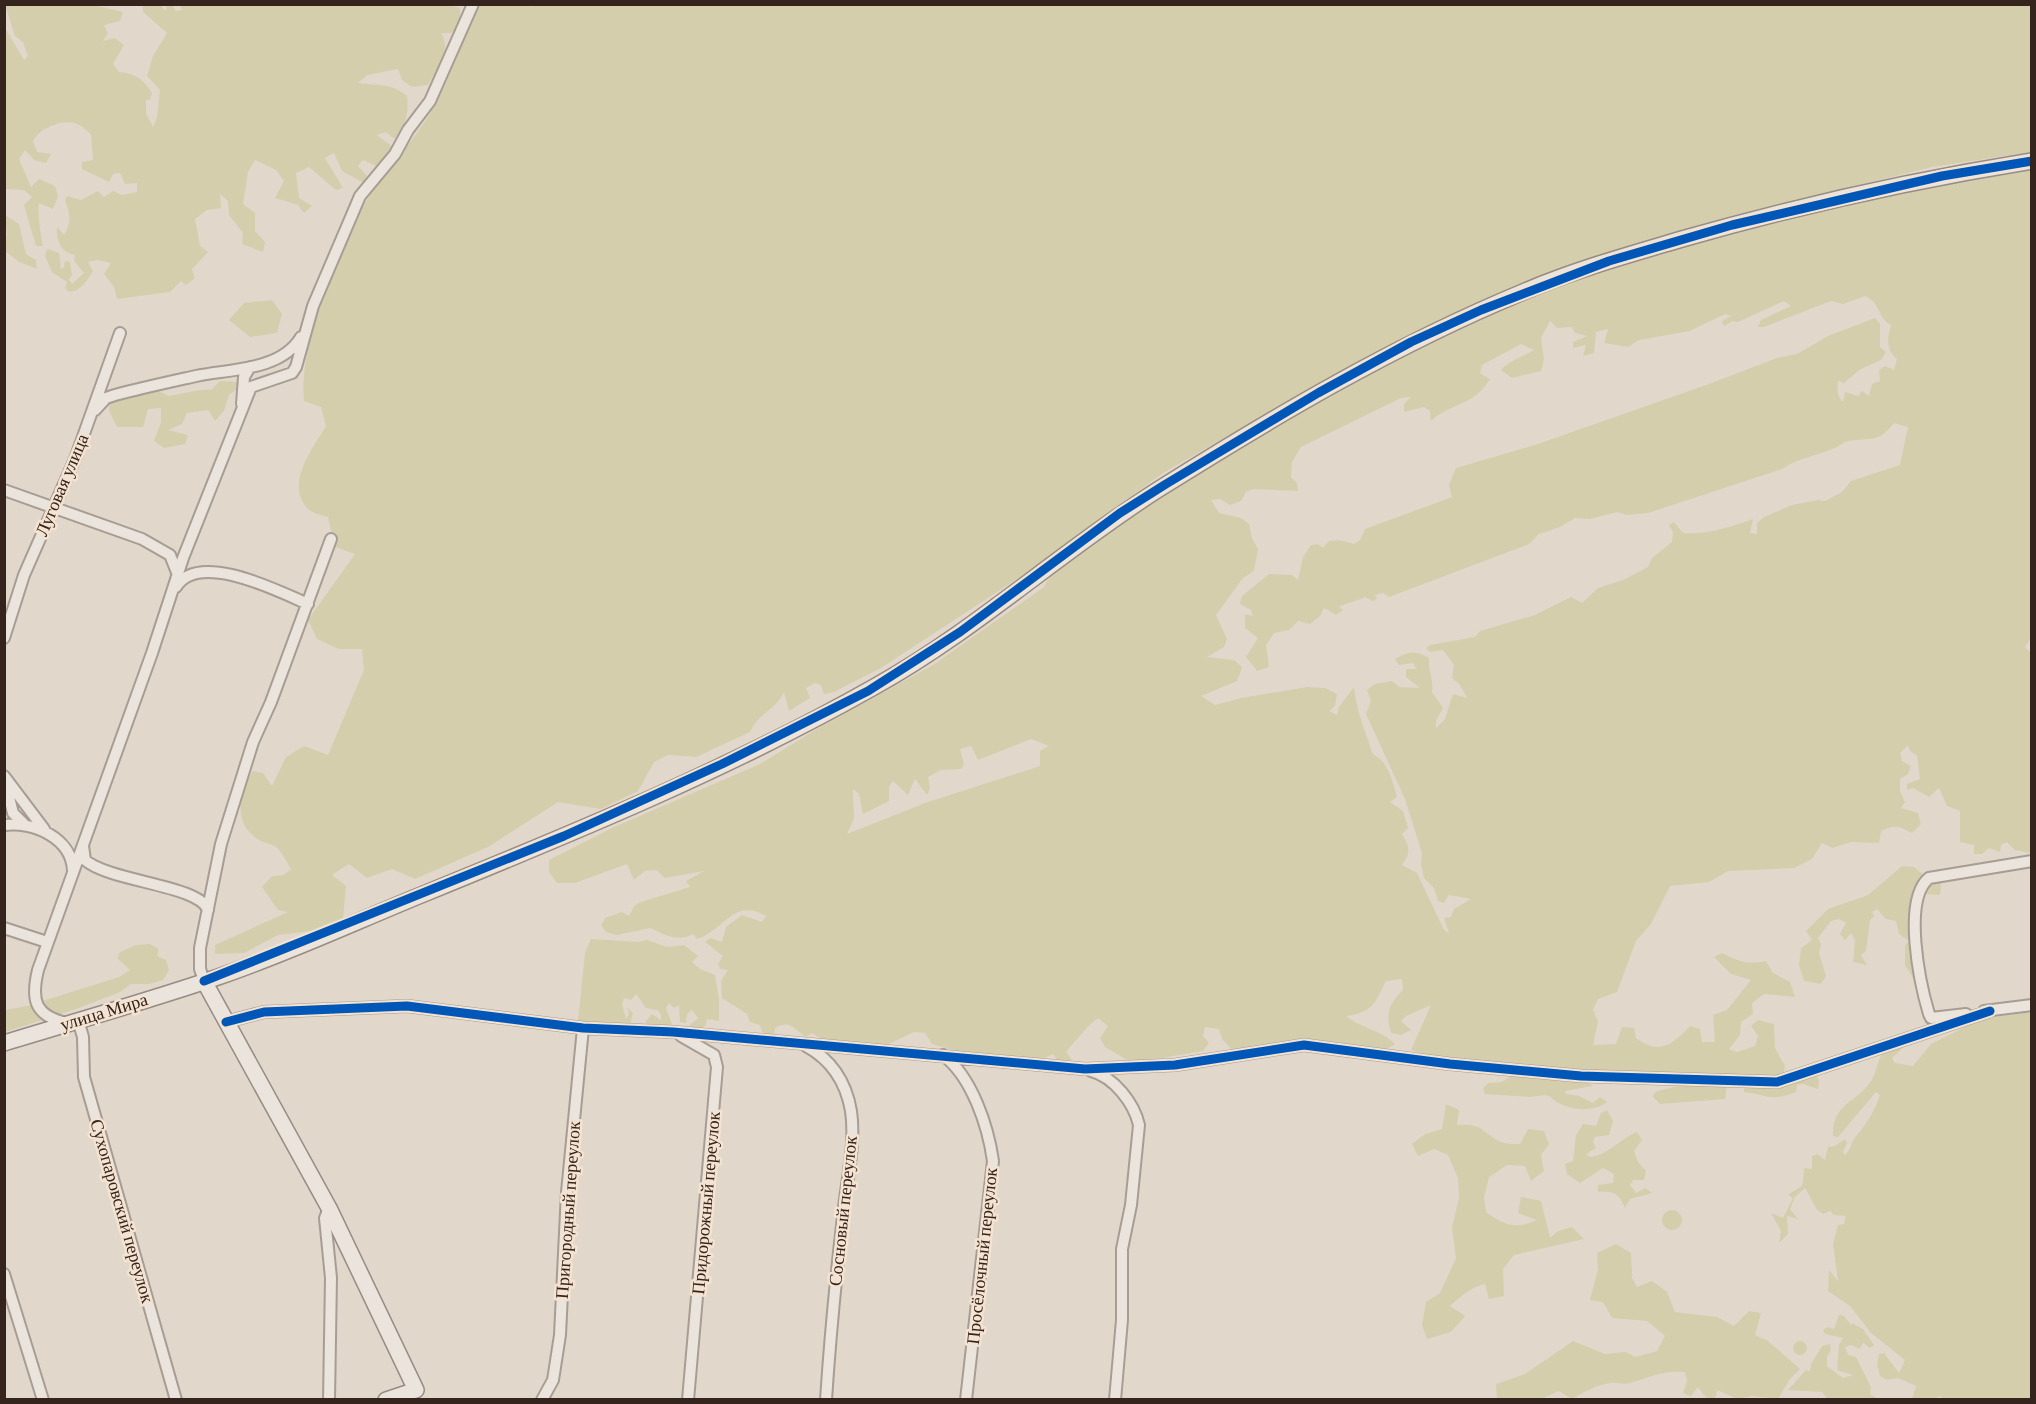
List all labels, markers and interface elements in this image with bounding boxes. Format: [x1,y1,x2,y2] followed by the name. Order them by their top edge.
[31,431,93,539] street label: Луговая улица
[58,989,150,1035] street label: улица Мира
[688,1110,724,1295] street label: Придорожный переулок
[86,1117,158,1305] street label: Сухопаровский переулок
[552,1120,584,1300] street label: Пригородный переулок
[825,1135,861,1287] street label: Сосновый переулок
[963,1166,1001,1345] street label: Просёлочный переулок

